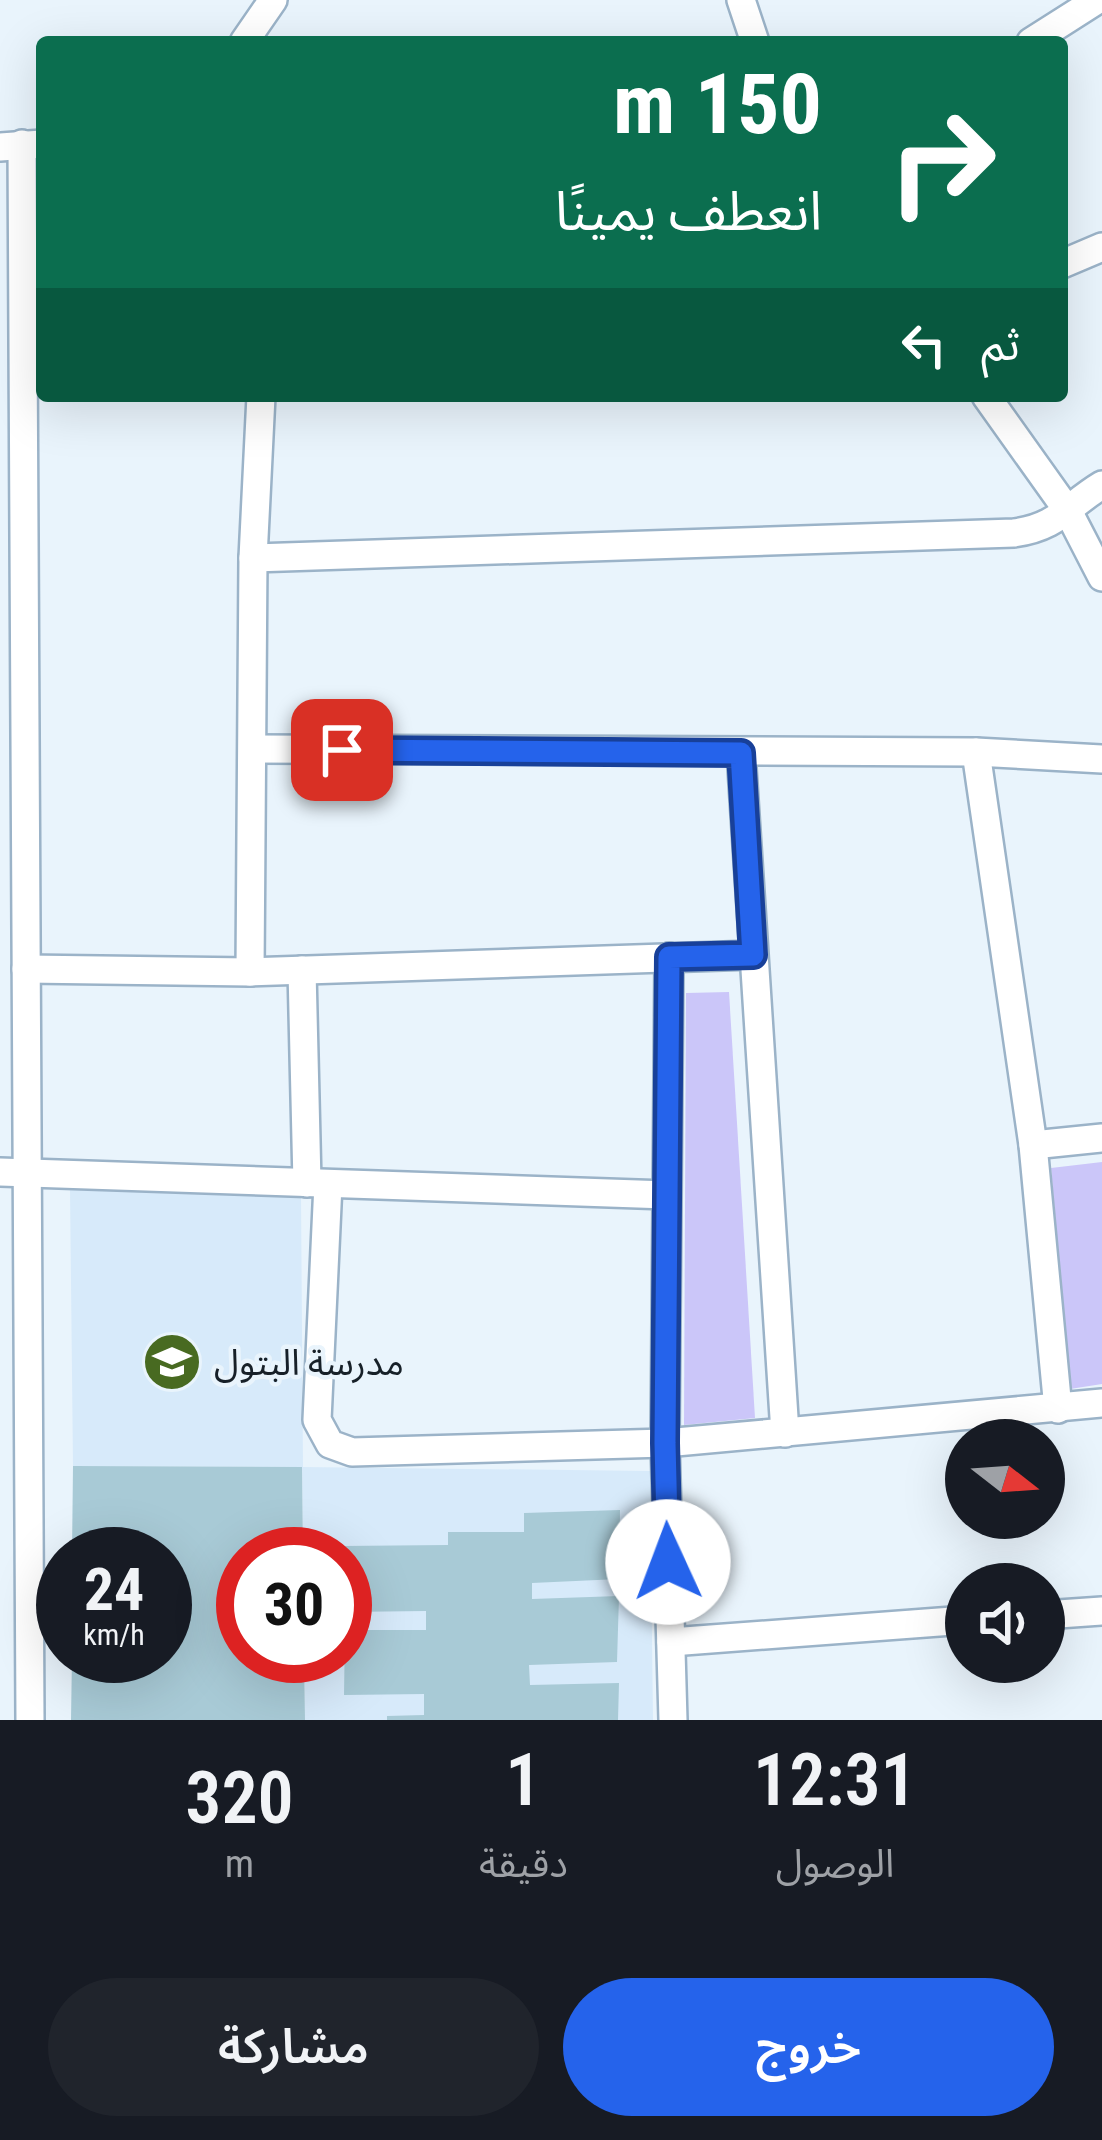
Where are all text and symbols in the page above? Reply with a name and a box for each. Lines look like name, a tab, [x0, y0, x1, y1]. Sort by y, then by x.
text: 150 m	[613, 55, 822, 154]
icon: right	[864, 84, 1020, 240]
text: انعطف يمينًا	[555, 180, 822, 243]
icon: left	[891, 312, 957, 378]
text: ثم	[981, 318, 1020, 371]
pin	[291, 699, 393, 801]
icon: arrive	[309, 717, 375, 783]
school or university icon: مدرسة البتول	[141, 1331, 203, 1393]
place label: مدرسة البتول	[214, 1342, 404, 1384]
north arrow	[945, 1419, 1065, 1539]
map controls	[945, 1419, 1065, 1683]
position arrow	[605, 1499, 731, 1625]
speed limit sign: 30	[216, 1527, 372, 1683]
text: 24	[84, 1554, 144, 1625]
button: sound	[945, 1563, 1065, 1683]
text: km/h	[83, 1617, 145, 1652]
text: 1	[505, 1738, 542, 1823]
text: 12:31	[753, 1738, 917, 1823]
text: 320	[185, 1756, 294, 1841]
text: m	[225, 1841, 254, 1887]
text: دقيقة	[479, 1841, 568, 1887]
text: الوصول	[776, 1841, 894, 1887]
button: مشاركة	[48, 1978, 539, 2116]
button: خروج	[563, 1978, 1054, 2116]

